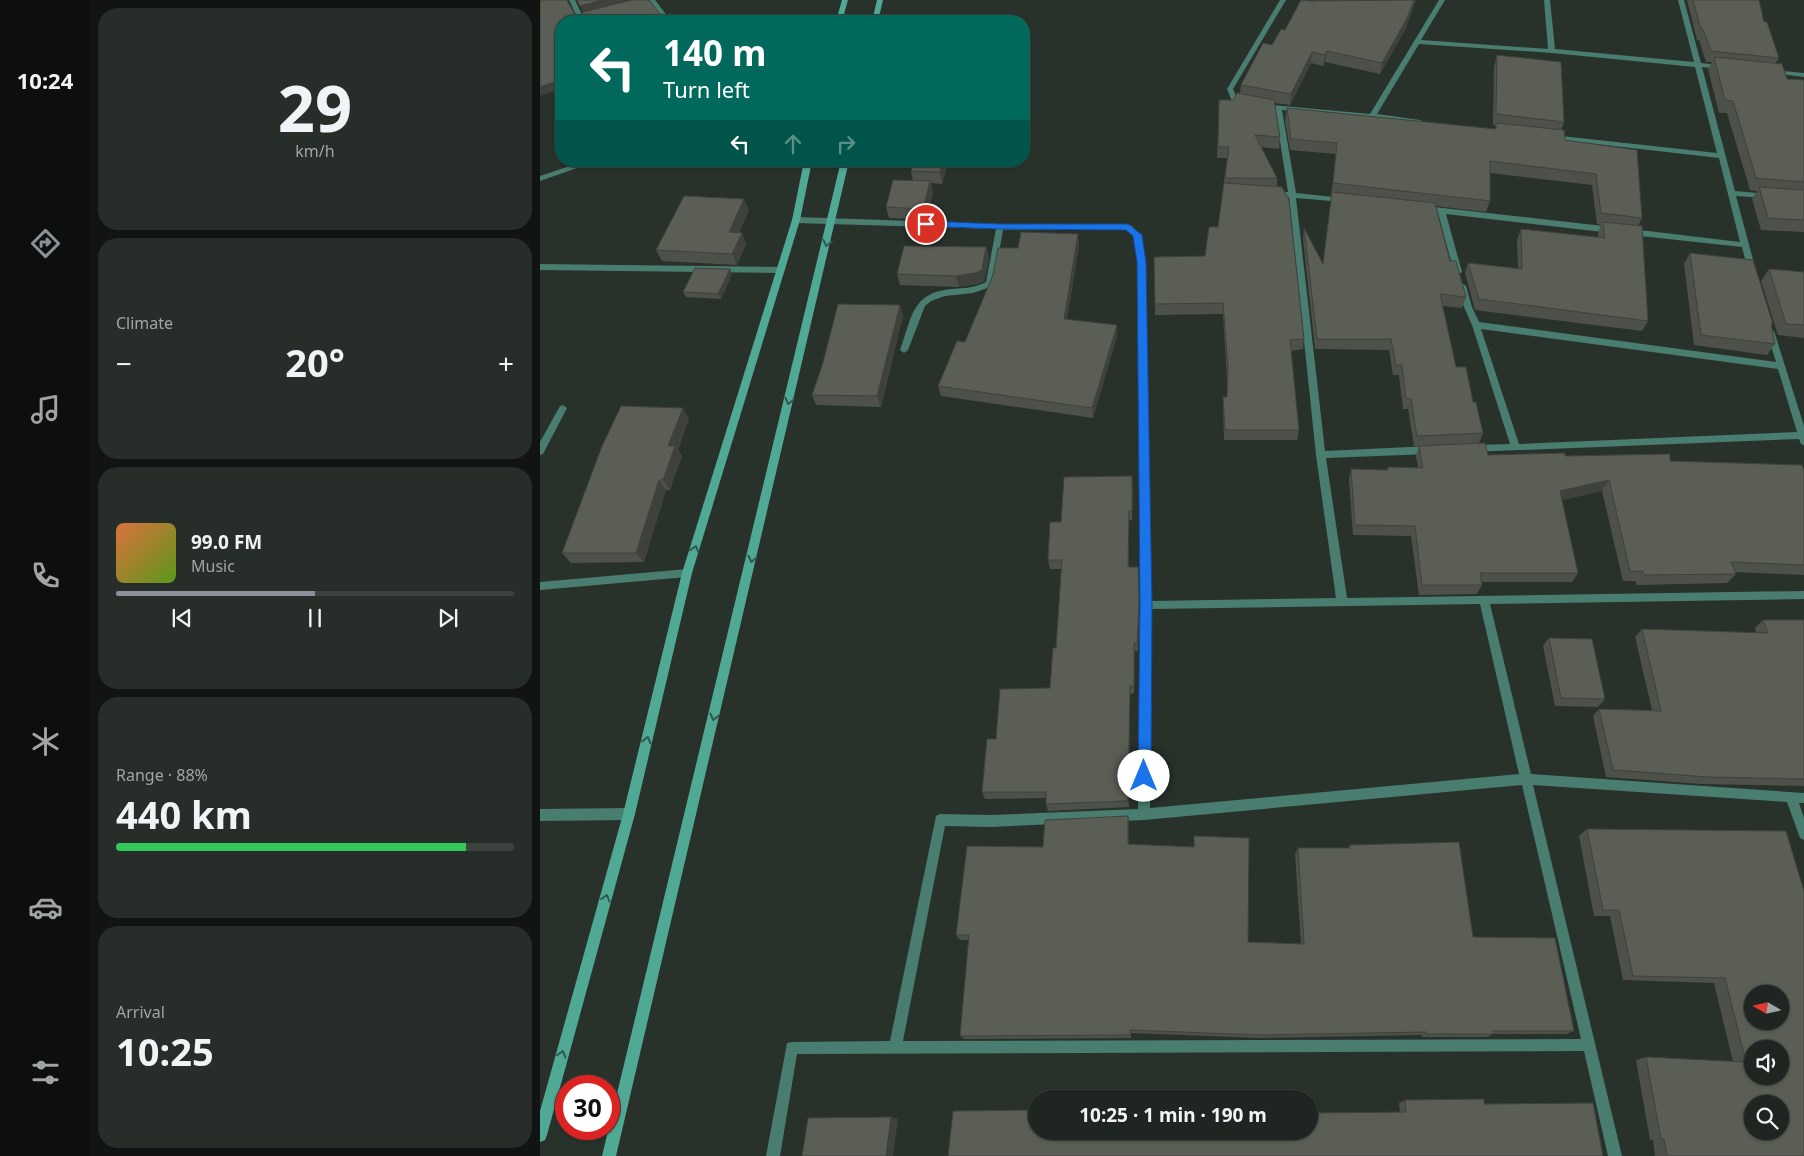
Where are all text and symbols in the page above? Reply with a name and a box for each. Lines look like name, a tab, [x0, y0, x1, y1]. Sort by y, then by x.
text: 140 m	[663, 29, 766, 76]
icon: left	[580, 35, 645, 100]
text: 29	[278, 63, 352, 151]
text: 10:24	[17, 65, 73, 95]
text: Turn left	[663, 74, 750, 104]
icon: left	[726, 130, 754, 158]
icon: ahead	[779, 130, 807, 158]
icon: right	[832, 130, 860, 158]
text: km/h	[295, 140, 335, 162]
pin	[905, 203, 947, 245]
icon: arrive	[912, 210, 940, 238]
icon: directions	[28, 226, 63, 261]
one-way arrow	[822, 239, 833, 247]
text: Climate	[116, 312, 173, 334]
text: 20°	[285, 336, 345, 388]
text: −	[116, 344, 132, 382]
text: +	[498, 344, 514, 382]
icon: music	[28, 392, 63, 427]
one-way arrow	[784, 397, 795, 406]
text: 99.0 FM	[191, 529, 262, 555]
one-way arrow	[689, 545, 699, 553]
text: Music	[191, 555, 235, 577]
one-way arrow	[747, 555, 758, 564]
icon: phone	[28, 558, 63, 593]
icon: previous	[168, 604, 196, 632]
icon: pause	[301, 604, 329, 632]
icon: next	[434, 604, 462, 632]
one-way arrow	[709, 713, 720, 722]
icon: climate	[28, 724, 63, 759]
one-way arrow	[641, 736, 652, 745]
position arrow	[1117, 749, 1169, 801]
text: Range · 88%	[116, 764, 208, 786]
text: 440 km	[116, 788, 252, 840]
icon: car	[28, 890, 63, 925]
one-way arrow	[600, 893, 611, 902]
north arrow	[1744, 985, 1789, 1030]
map controls	[1744, 985, 1789, 1140]
text: Arrival	[116, 1001, 165, 1023]
text: 10:25	[116, 1025, 214, 1077]
button: sound	[1744, 1040, 1789, 1085]
one-way arrow	[557, 1051, 567, 1059]
icon: filters	[28, 1055, 63, 1090]
speed limit sign: 30	[555, 1075, 620, 1140]
button: search	[1744, 1095, 1789, 1140]
text: 10:25 · 1 min · 190 m	[1079, 1102, 1267, 1128]

